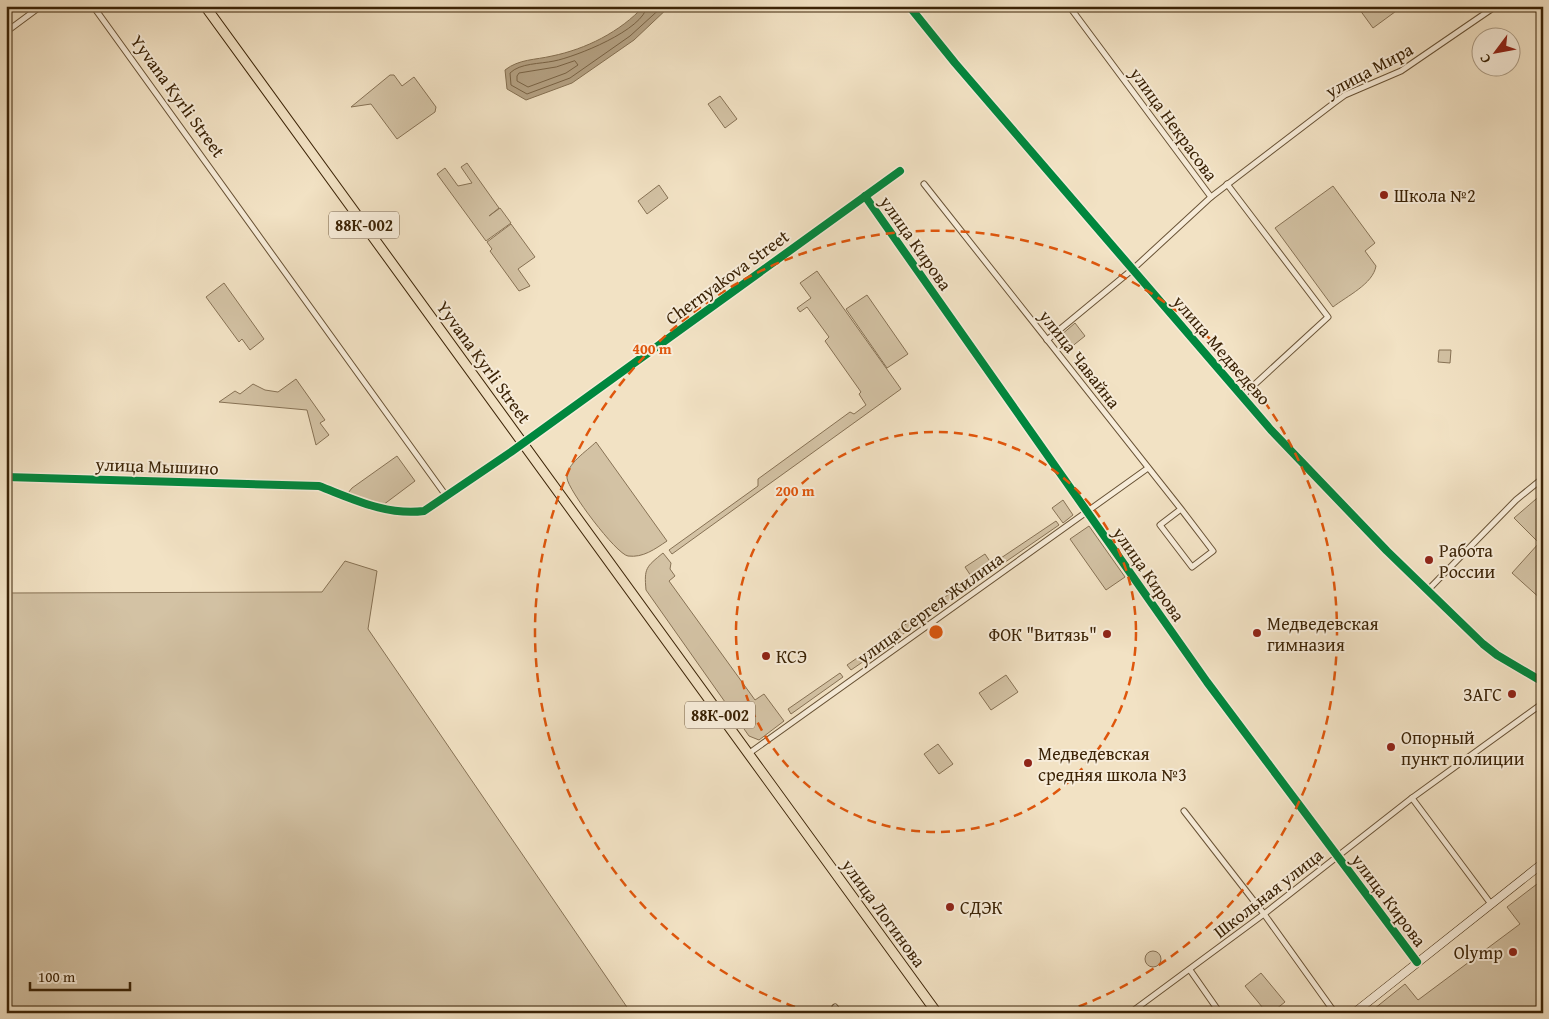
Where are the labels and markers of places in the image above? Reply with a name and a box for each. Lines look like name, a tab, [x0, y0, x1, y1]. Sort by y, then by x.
place label: Школа №2	[1394, 182, 1476, 209]
marker: Школа №2	[1378, 189, 1390, 201]
place label: Работа России	[1439, 537, 1496, 585]
marker: Работа России	[1423, 554, 1435, 566]
place label: Медведевская гимназия	[1267, 610, 1379, 658]
place label: ФОК "Витязь"	[989, 621, 1097, 648]
centre of rings	[927, 623, 945, 641]
marker: Медведевская гимназия	[1251, 627, 1263, 639]
marker: ФОК "Витязь"	[1101, 628, 1113, 640]
place label: КСЭ	[776, 643, 807, 670]
marker: КСЭ	[760, 650, 772, 662]
place label: ЗАГС	[1463, 681, 1502, 708]
marker: ЗАГС	[1506, 688, 1518, 700]
place label: Опорный пункт полиции	[1401, 724, 1525, 772]
place label: Медведевская средняя школа №3	[1038, 740, 1187, 788]
marker: Опорный пункт полиции	[1385, 741, 1397, 753]
marker: Медведевская средняя школа №3	[1022, 757, 1034, 769]
place label: СДЭК	[960, 894, 1003, 921]
marker: СДЭК	[944, 901, 956, 913]
place label: Olymp	[1454, 939, 1503, 966]
marker: Olymp	[1507, 946, 1519, 958]

